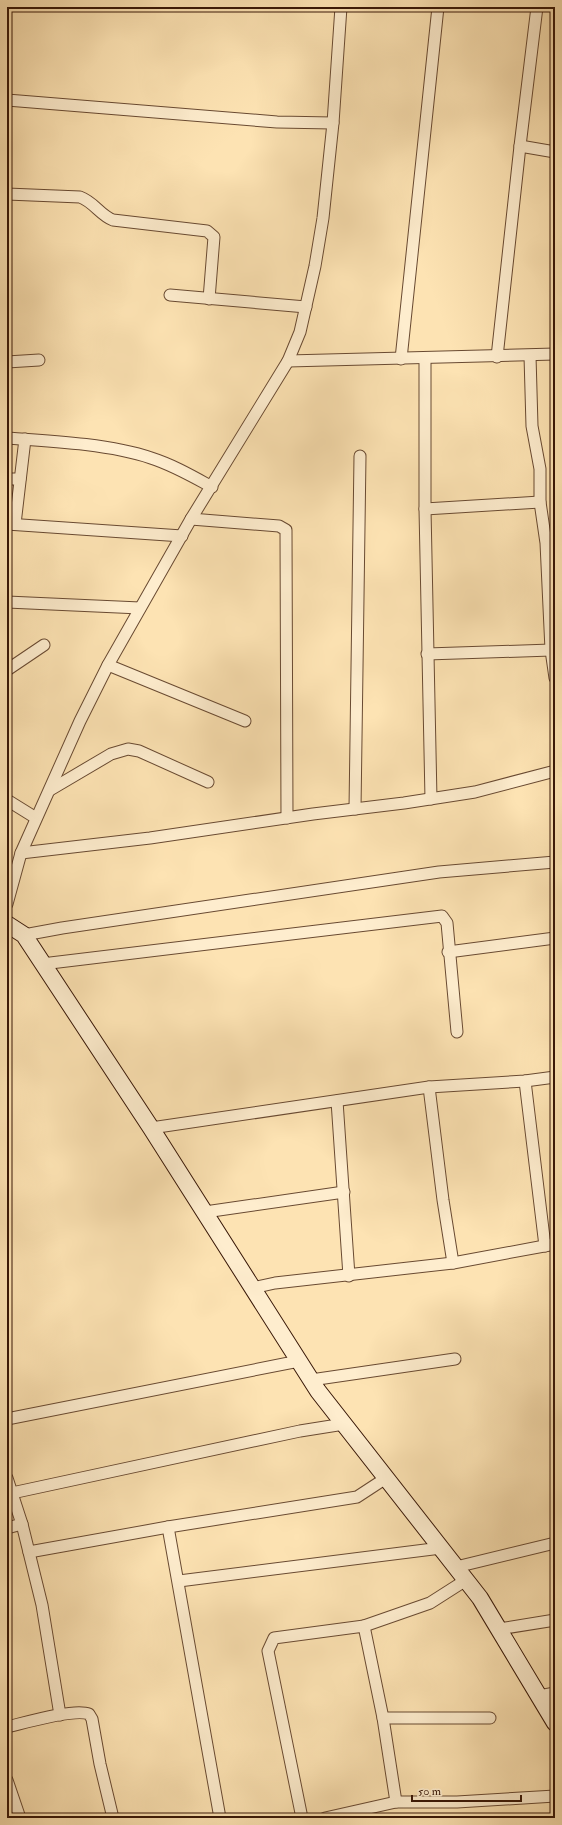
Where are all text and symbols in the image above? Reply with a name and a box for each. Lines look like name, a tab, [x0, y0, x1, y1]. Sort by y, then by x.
scale bar	[412, 1777, 521, 1803]
text: 50 m	[418, 1784, 442, 1799]

